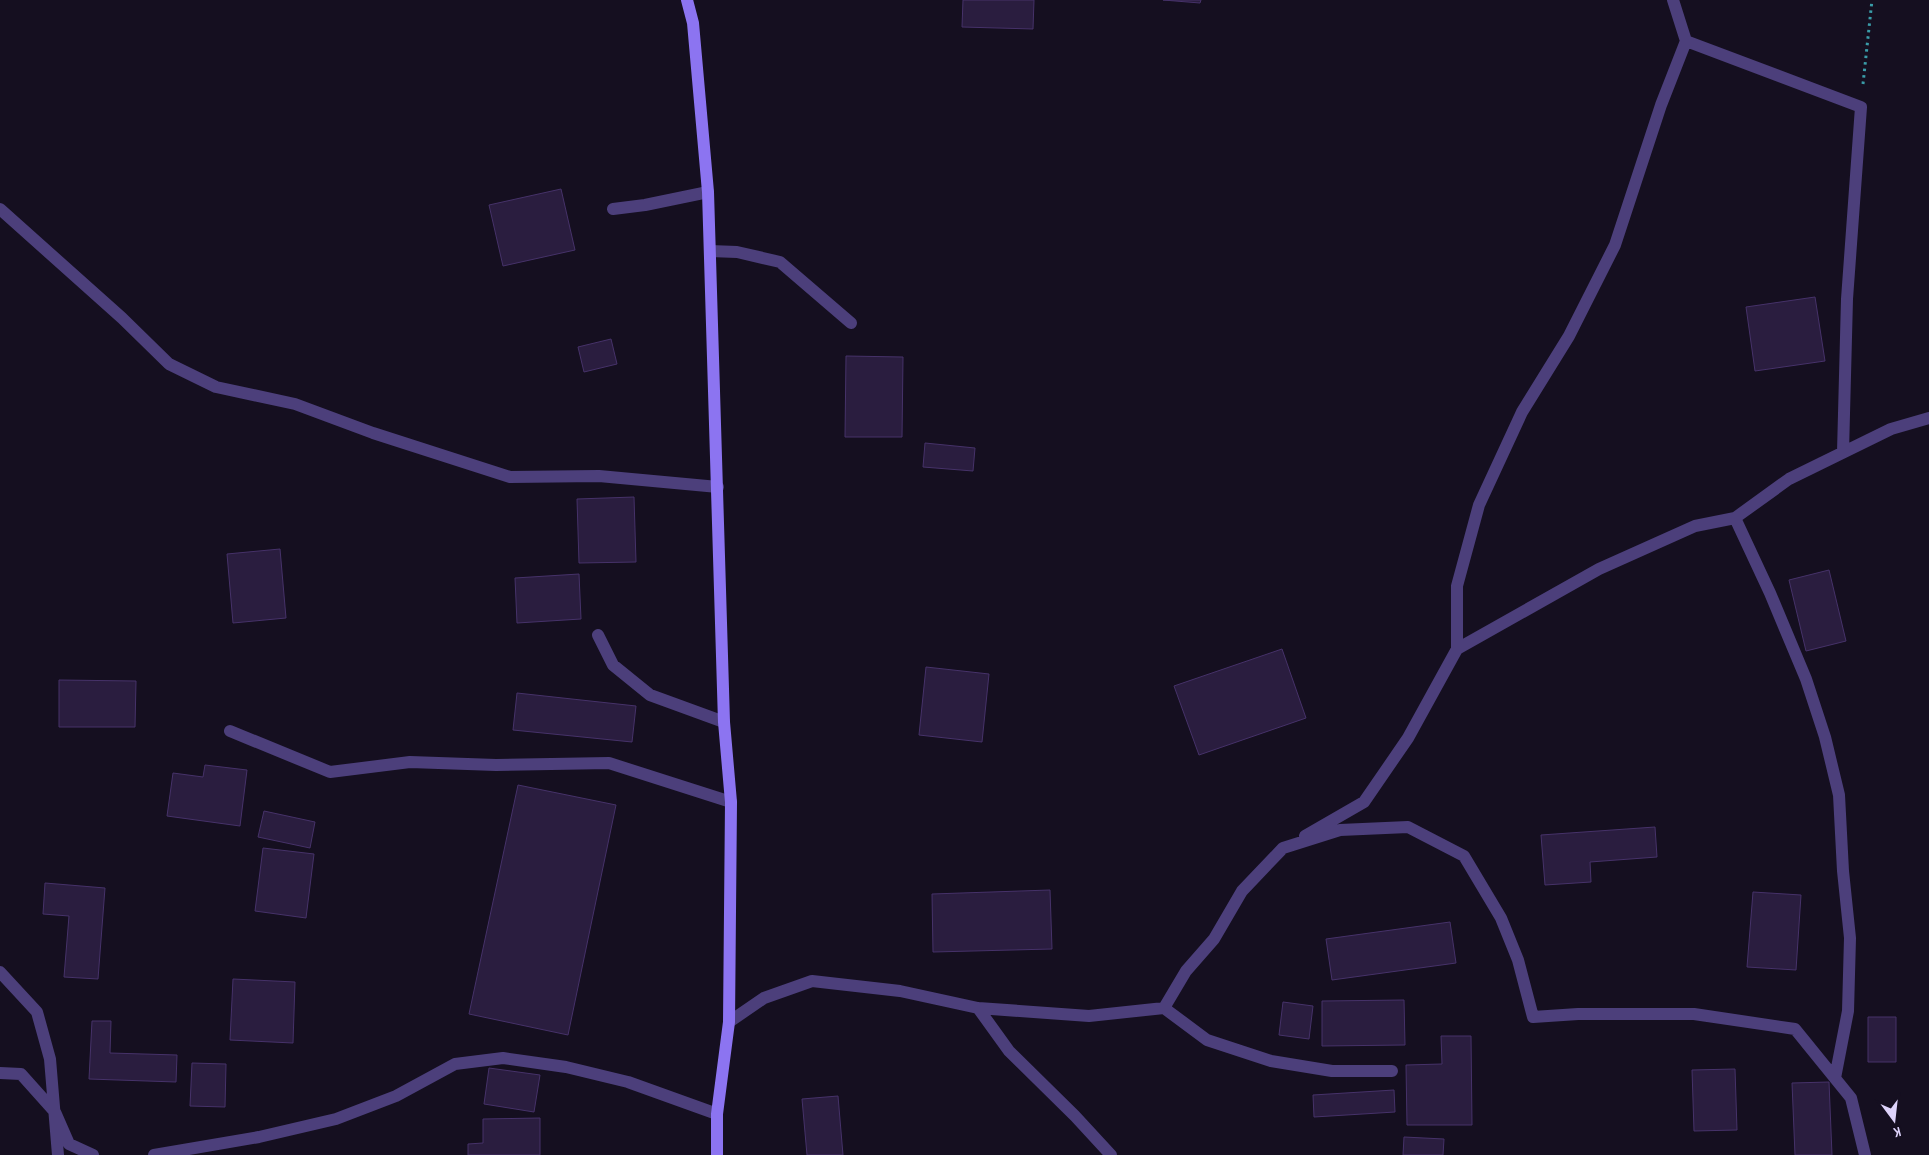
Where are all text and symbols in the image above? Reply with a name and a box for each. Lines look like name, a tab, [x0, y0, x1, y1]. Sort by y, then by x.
north arrow	[1869, 1095, 1919, 1145]
text: K	[1892, 1123, 1903, 1141]

